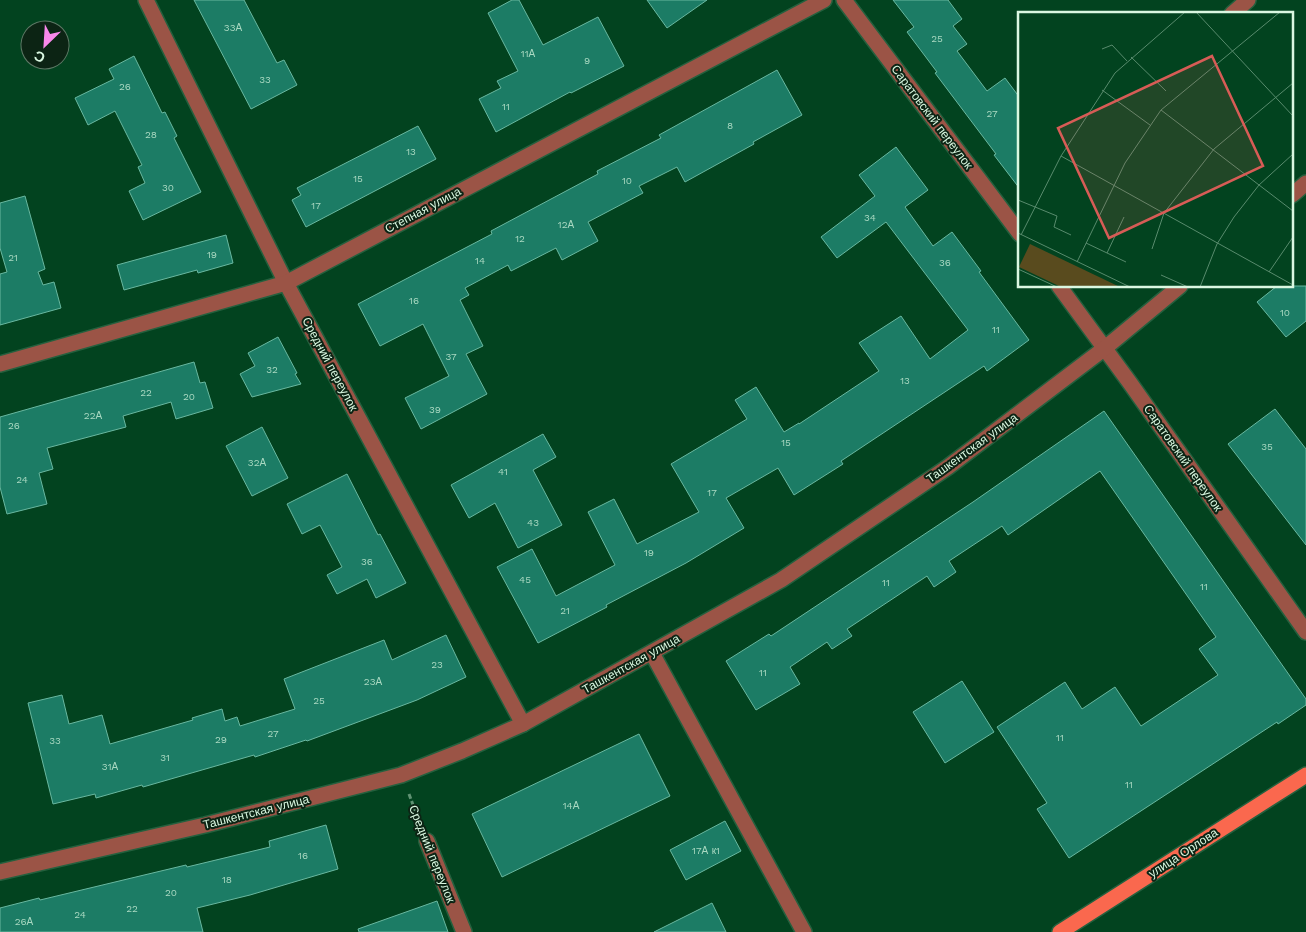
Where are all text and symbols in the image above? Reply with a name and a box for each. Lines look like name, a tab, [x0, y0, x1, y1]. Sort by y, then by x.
inset map	[1018, 12, 1294, 288]
north arrow	[20, 20, 70, 70]
house number: 33А	[224, 22, 242, 33]
house number: 25	[931, 33, 943, 44]
text: С	[32, 47, 47, 66]
house number: 11А	[521, 48, 536, 59]
house number: 9	[584, 55, 590, 66]
street label: Саратовский переулок	[888, 62, 976, 172]
house number: 33	[259, 74, 271, 85]
house number: 26	[119, 81, 131, 92]
house number: 11	[502, 101, 510, 112]
house number: 27	[986, 108, 998, 119]
house number: 8	[727, 120, 733, 131]
house number: 28	[145, 129, 157, 140]
house number: 13	[406, 146, 416, 157]
house number: 15	[353, 173, 363, 184]
house number: 10	[622, 175, 632, 186]
house number: 30	[162, 182, 174, 193]
street label: Степная улица	[383, 184, 464, 236]
house number: 17	[311, 200, 321, 211]
house number: 34	[864, 212, 876, 223]
house number: 12А	[558, 219, 575, 230]
house number: 12	[515, 233, 525, 244]
house number: 19	[207, 249, 217, 260]
house number: 21	[8, 252, 18, 263]
house number: 14	[475, 255, 485, 266]
house number: 36	[939, 257, 951, 268]
house number: 16	[409, 295, 419, 306]
house number: 10	[1280, 307, 1290, 318]
street label: Средний переулок	[299, 315, 361, 414]
house number: 11	[992, 324, 1000, 335]
house number: 37	[445, 351, 457, 362]
house number: 32	[266, 364, 278, 375]
house number: 13	[900, 375, 910, 386]
house number: 22	[140, 387, 152, 398]
house number: 20	[183, 391, 195, 402]
street label: Саратовский переулок	[1141, 402, 1226, 515]
house number: 39	[429, 404, 441, 415]
house number: 22А	[84, 410, 102, 421]
street label: Ташкентская улица	[924, 410, 1020, 486]
house number: 26	[8, 420, 20, 431]
house number: 15	[781, 437, 791, 448]
house number: 35	[1261, 441, 1273, 452]
house number: 32А	[248, 457, 266, 468]
house number: 41	[498, 466, 508, 477]
house number: 24	[16, 474, 28, 485]
house number: 17	[707, 487, 717, 498]
house number: 43	[527, 517, 539, 528]
house number: 19	[644, 547, 654, 558]
house number: 36	[361, 556, 373, 567]
house number: 45	[519, 574, 531, 585]
house number: 11	[882, 577, 890, 588]
house number: 11	[1200, 581, 1208, 592]
house number: 21	[560, 605, 570, 616]
street label: Ташкентская улица	[580, 631, 682, 697]
house number: 23	[431, 659, 443, 670]
house number: 11	[759, 667, 767, 678]
house number: 23А	[364, 676, 382, 687]
house number: 25	[313, 695, 325, 706]
house number: 27	[267, 728, 279, 739]
house number: 11	[1056, 732, 1064, 743]
house number: 29	[215, 734, 227, 745]
house number: 33	[49, 735, 61, 746]
house number: 31	[160, 752, 170, 763]
house number: 31А	[102, 761, 119, 772]
house number: 11	[1125, 779, 1133, 790]
street label: Ташкентская улица	[201, 792, 311, 832]
house number: 14А	[563, 800, 580, 811]
street label: Средний переулок	[406, 803, 458, 906]
street label: улица Орлова	[1146, 825, 1220, 880]
house number: 17А к1	[692, 845, 720, 856]
house number: 16	[298, 850, 308, 861]
house number: 18	[222, 874, 232, 885]
house number: 20	[165, 887, 177, 898]
house number: 22	[126, 903, 138, 914]
house number: 24	[74, 909, 86, 920]
house number: 26А	[15, 916, 34, 927]

